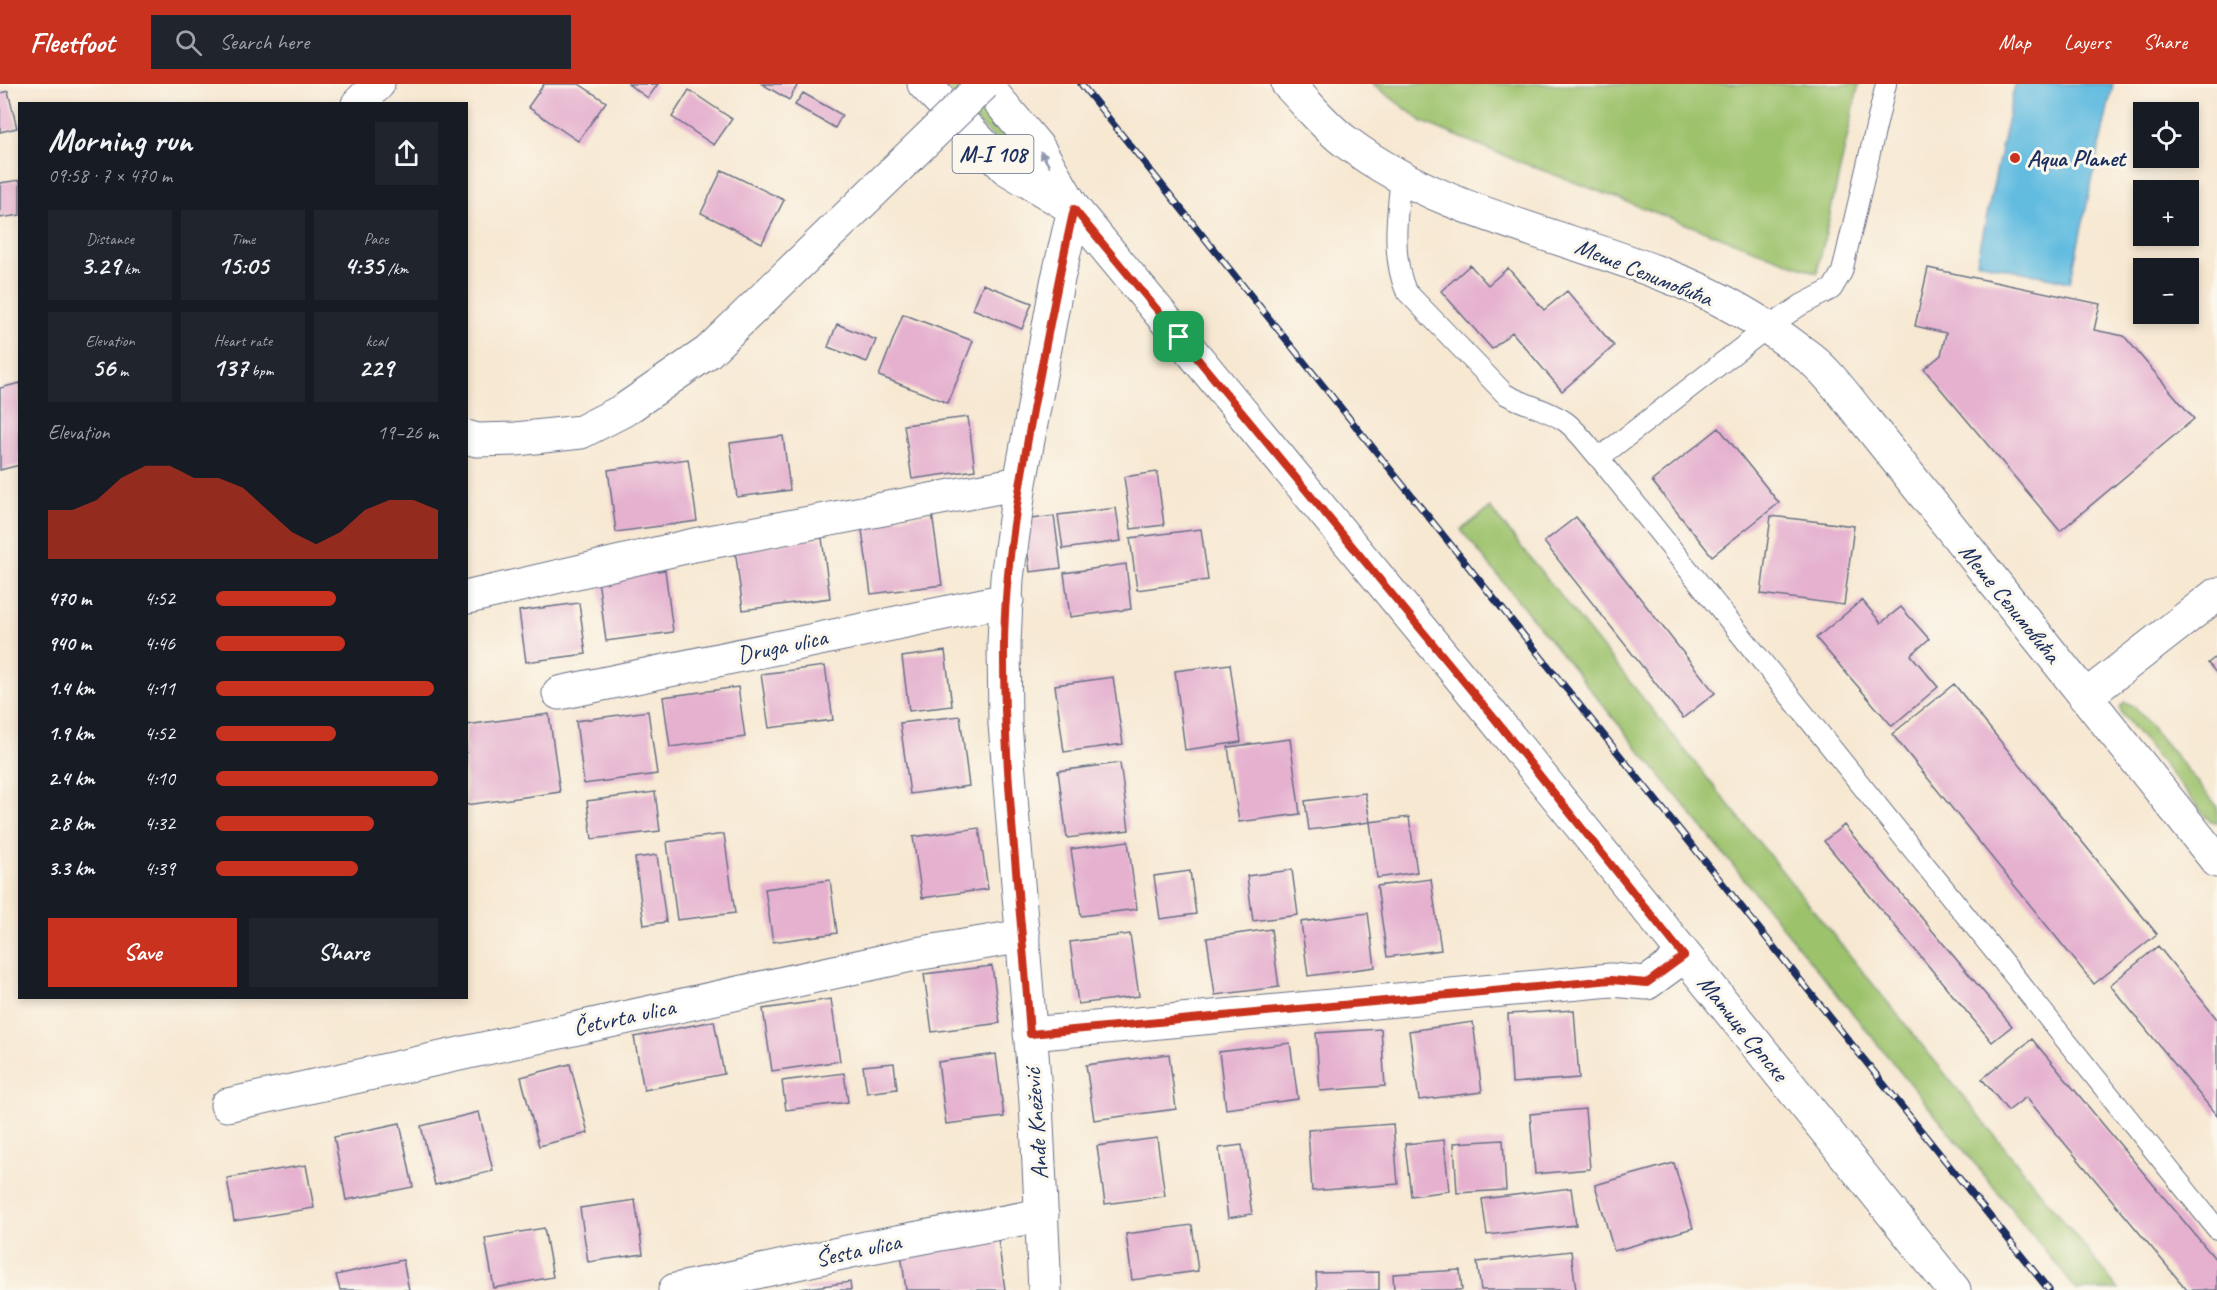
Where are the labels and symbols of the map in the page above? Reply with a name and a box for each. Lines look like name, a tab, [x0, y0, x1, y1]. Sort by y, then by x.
road number: M-I 108	[952, 135, 1034, 173]
place label: Aqua Planet	[2027, 143, 2128, 173]
one-way arrow	[1040, 150, 1050, 167]
marker: Aqua Planet	[2008, 151, 2022, 165]
street label: Меше Селимовића	[1571, 231, 1719, 314]
pin	[1153, 311, 1204, 362]
street label: Меше Селимовића	[1952, 537, 2068, 670]
street label: Druga ulica	[734, 622, 831, 670]
street label: Матице Српске	[1691, 969, 1796, 1089]
street label: Četvrta ulica	[570, 991, 679, 1042]
street label: Anđe Knežević	[1017, 1064, 1055, 1181]
street label: Šesta ulica	[813, 1226, 905, 1274]

